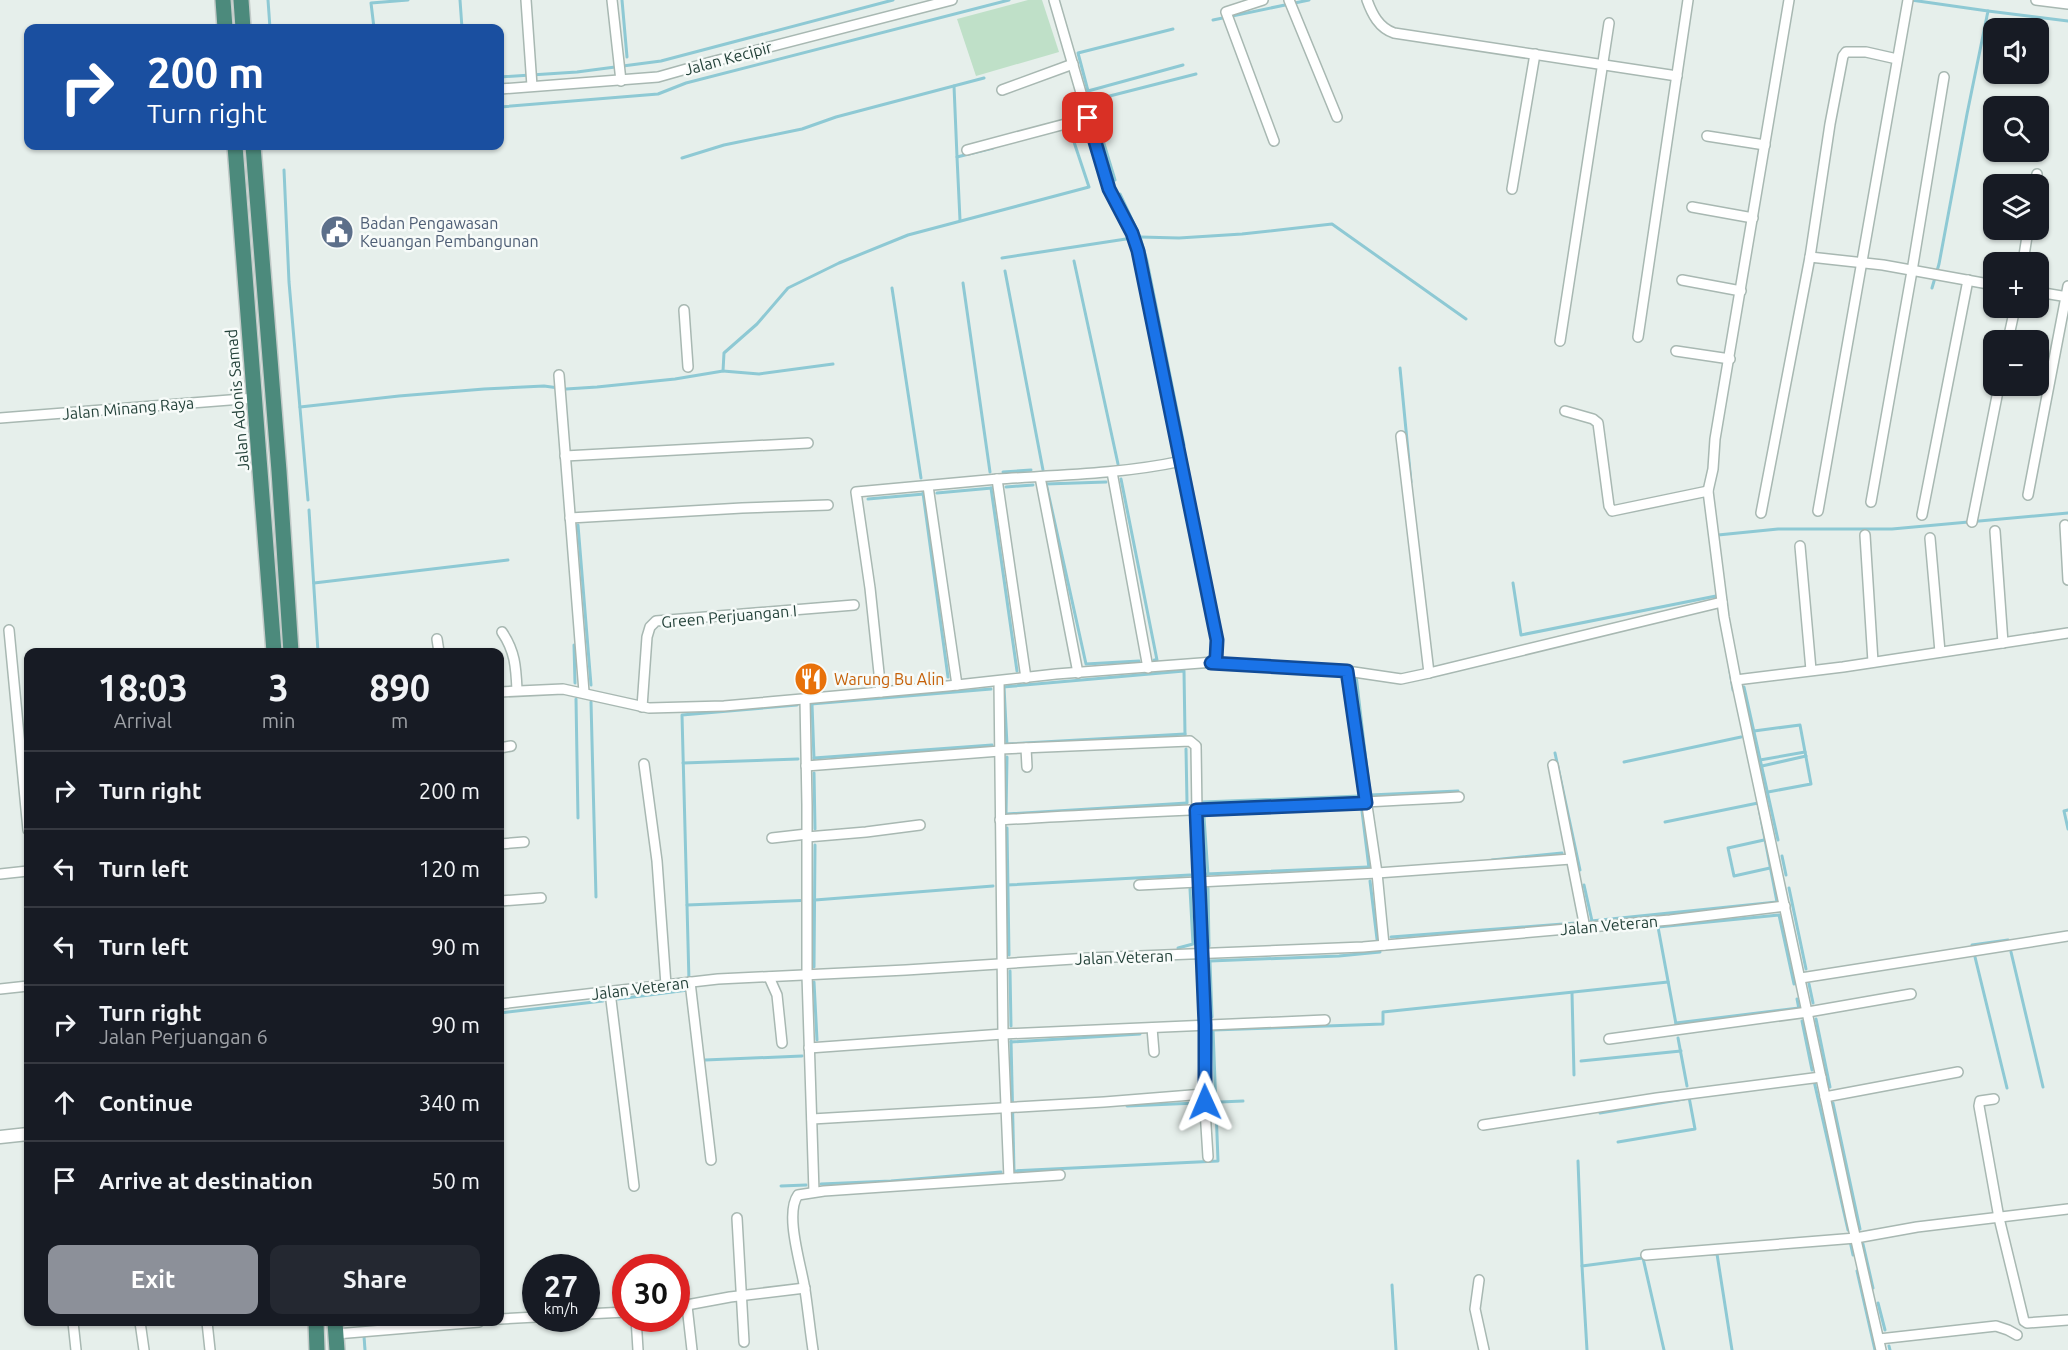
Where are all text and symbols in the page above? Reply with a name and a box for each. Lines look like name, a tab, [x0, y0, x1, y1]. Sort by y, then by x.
map controls	[1983, 18, 2049, 396]
button: sound	[1983, 18, 2049, 84]
street label: Jalan Kecipir	[682, 38, 774, 78]
icon: right	[48, 48, 126, 126]
text: 200 m	[147, 49, 264, 96]
pin	[1062, 92, 1113, 143]
button: search	[1983, 96, 2049, 162]
text: Turn right	[147, 98, 267, 128]
icon: arrive	[1071, 101, 1104, 134]
button: layers	[1983, 174, 2049, 240]
public building icon: Badan Pengawasan Keuangan Pembangunan	[319, 214, 355, 250]
place label: Badan Pengawasan Keuangan Pembangunan	[360, 214, 539, 250]
button: +	[1983, 252, 2049, 318]
street label: Jalan Adonis Samad	[222, 328, 252, 472]
button: −	[1983, 330, 2049, 396]
street label: Jalan Minang Raya	[61, 393, 195, 423]
street label: Green Perjuangan I	[660, 601, 798, 631]
restaurant icon: Warung Bu Alin	[793, 661, 829, 697]
text: 18:03	[98, 667, 188, 708]
text: 3	[268, 667, 289, 708]
text: 890	[369, 667, 430, 708]
place label: Warung Bu Alin	[834, 670, 944, 688]
text: Arrival	[114, 709, 172, 732]
text: min	[262, 709, 295, 732]
text: m	[391, 709, 408, 732]
icon: right	[48, 774, 81, 807]
text: Turn right	[99, 778, 201, 803]
text: 200 m	[419, 778, 480, 803]
icon: left	[48, 852, 81, 885]
text: Turn left	[99, 856, 189, 881]
text: 120 m	[419, 856, 480, 881]
street label: Jalan Veteran	[1559, 912, 1659, 938]
icon: left	[48, 930, 81, 963]
text: Turn left	[99, 934, 189, 959]
text: 90 m	[431, 934, 480, 959]
street label: Jalan Veteran	[1075, 946, 1173, 968]
street label: Jalan Veteran	[590, 973, 690, 1003]
text: Turn right	[99, 1000, 201, 1025]
icon: right	[48, 1008, 81, 1041]
text: 90 m	[431, 1012, 480, 1037]
text: Jalan Perjuangan 6	[99, 1025, 268, 1048]
position arrow	[1173, 1070, 1237, 1134]
icon: ahead	[48, 1086, 81, 1119]
text: Continue	[99, 1090, 193, 1115]
text: 340 m	[419, 1090, 480, 1115]
icon: arrive	[48, 1164, 81, 1197]
text: Arrive at destination	[99, 1168, 313, 1193]
text: 50 m	[431, 1168, 480, 1193]
button: Exit	[48, 1245, 258, 1314]
button: Share	[270, 1245, 480, 1314]
speed limit sign: 30	[612, 1254, 690, 1332]
text: 27	[544, 1269, 578, 1303]
text: km/h	[544, 1300, 578, 1317]

